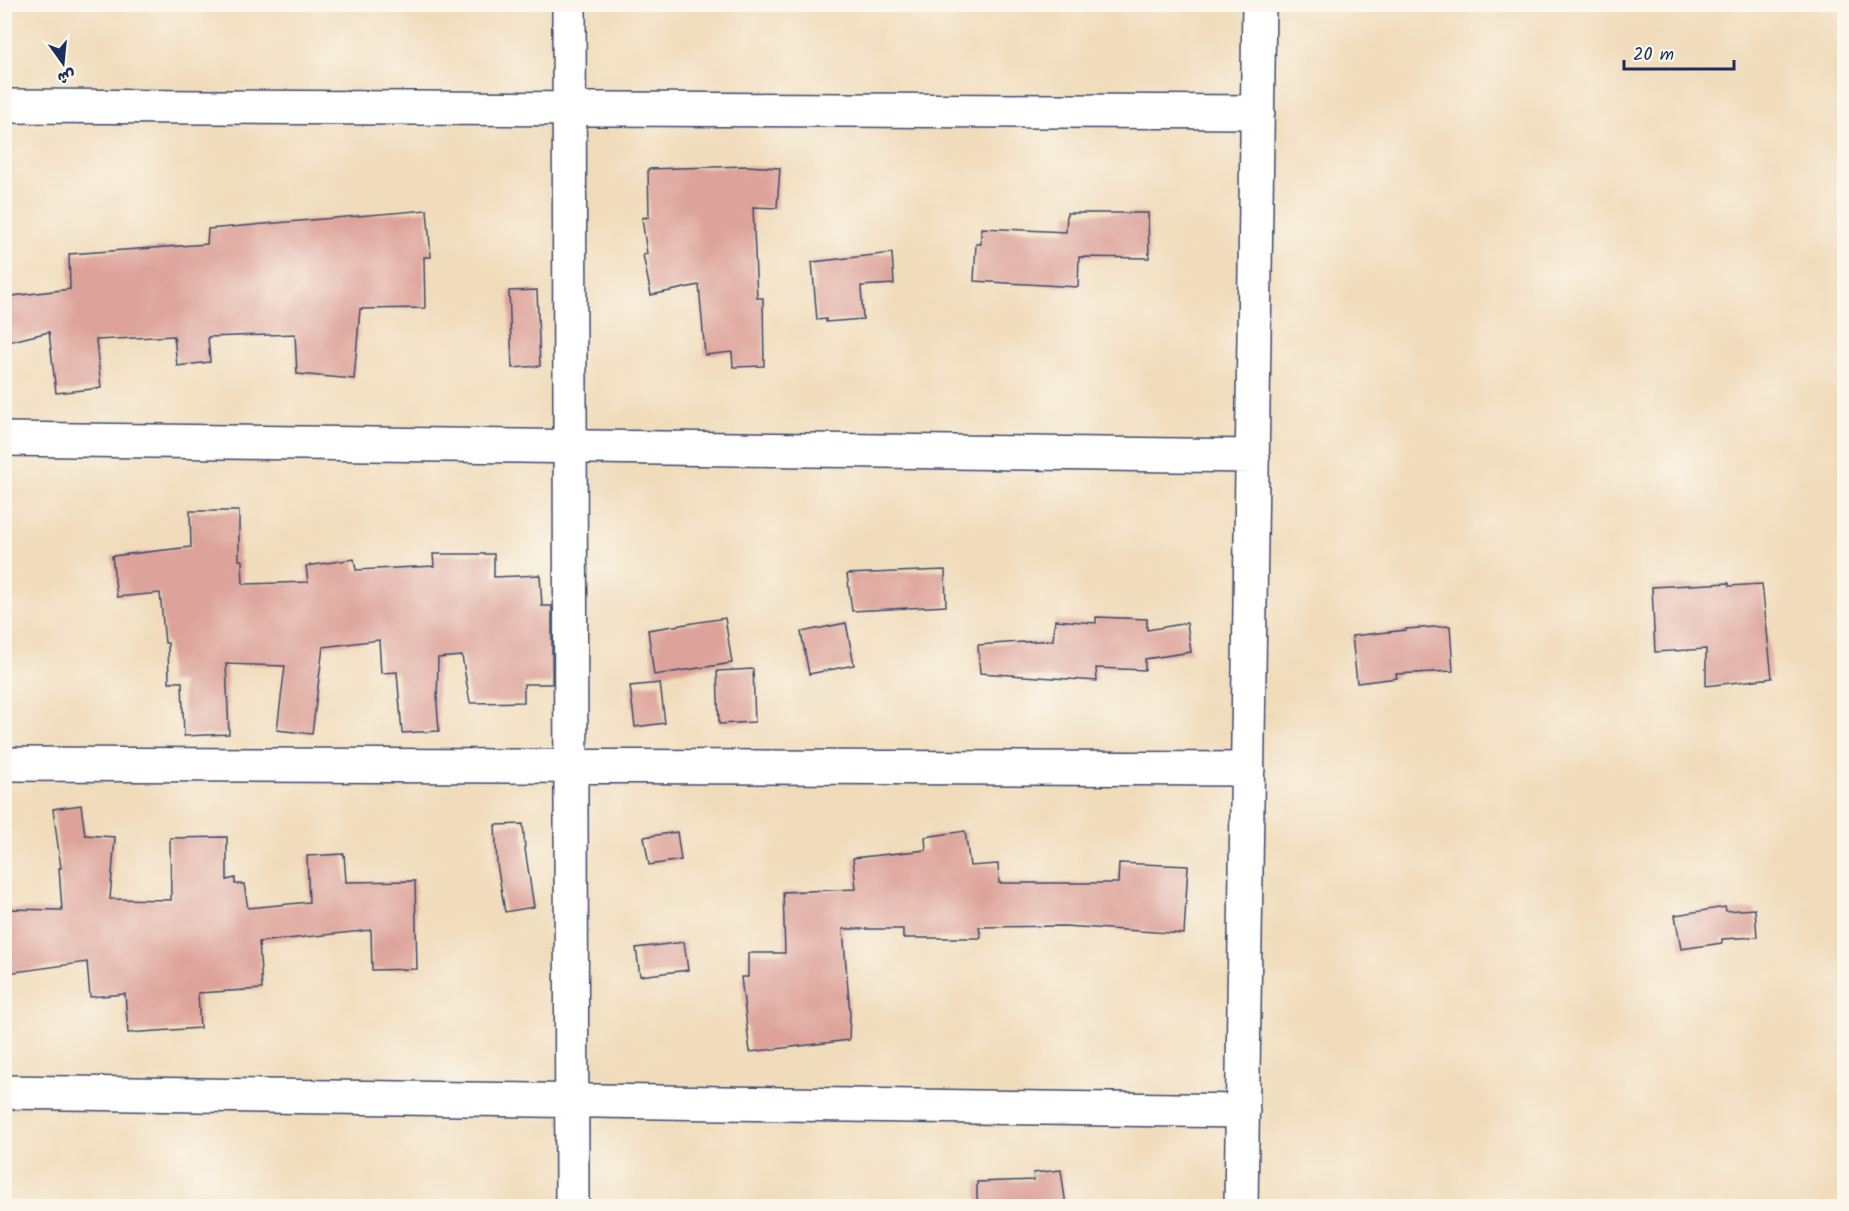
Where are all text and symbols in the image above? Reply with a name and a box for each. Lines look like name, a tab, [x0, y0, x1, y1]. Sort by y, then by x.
north arrow	[33, 33, 93, 93]
scale bar	[1624, 33, 1734, 71]
text: 20 m	[1633, 41, 1674, 70]
text: ش	[55, 62, 78, 90]

